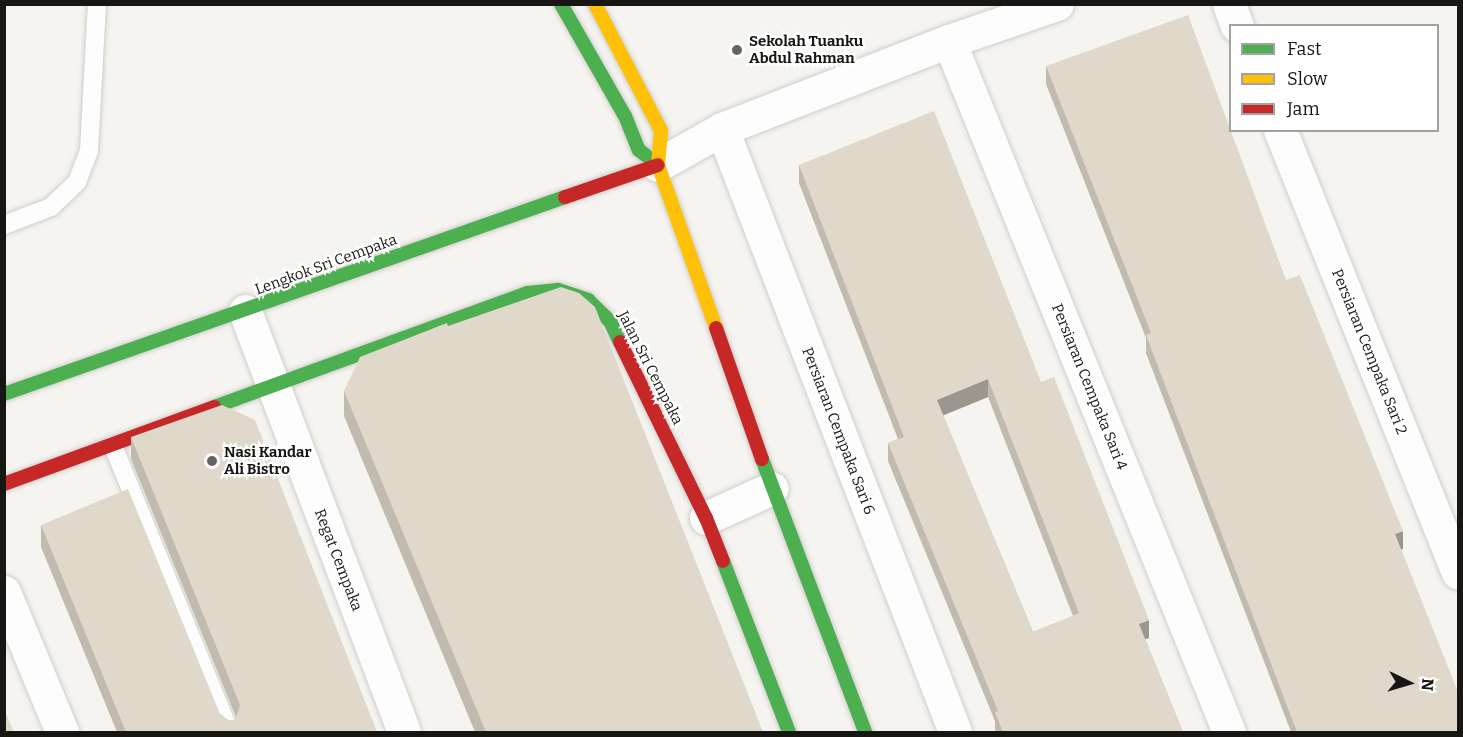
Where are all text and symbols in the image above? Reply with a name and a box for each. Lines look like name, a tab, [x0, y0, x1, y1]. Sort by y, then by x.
legend	[1229, 24, 1439, 132]
place label: Sekolah Tuanku Abdul Rahman	[749, 32, 863, 67]
text: Fast	[1287, 38, 1322, 60]
marker: Sekolah Tuanku Abdul Rahman	[730, 43, 744, 57]
text: Slow	[1287, 68, 1327, 90]
text: Jam	[1287, 98, 1320, 120]
street label: Lengkok Sri Cempaka	[253, 231, 399, 299]
street label: Persiaran Cempaka Sari 2	[1328, 267, 1410, 437]
street label: Persiaran Cempaka Sari 4	[1047, 301, 1131, 473]
street label: Jalan Sri Cempaka	[614, 308, 686, 428]
street label: Persiaran Cempaka Sari 6	[798, 345, 878, 517]
place label: Nasi Kandar Ali Bistro	[224, 443, 312, 478]
marker: Nasi Kandar Ali Bistro	[205, 454, 219, 468]
street label: Regat Cempaka	[310, 506, 366, 614]
north arrow	[1379, 653, 1439, 713]
text: N	[1417, 678, 1437, 692]

